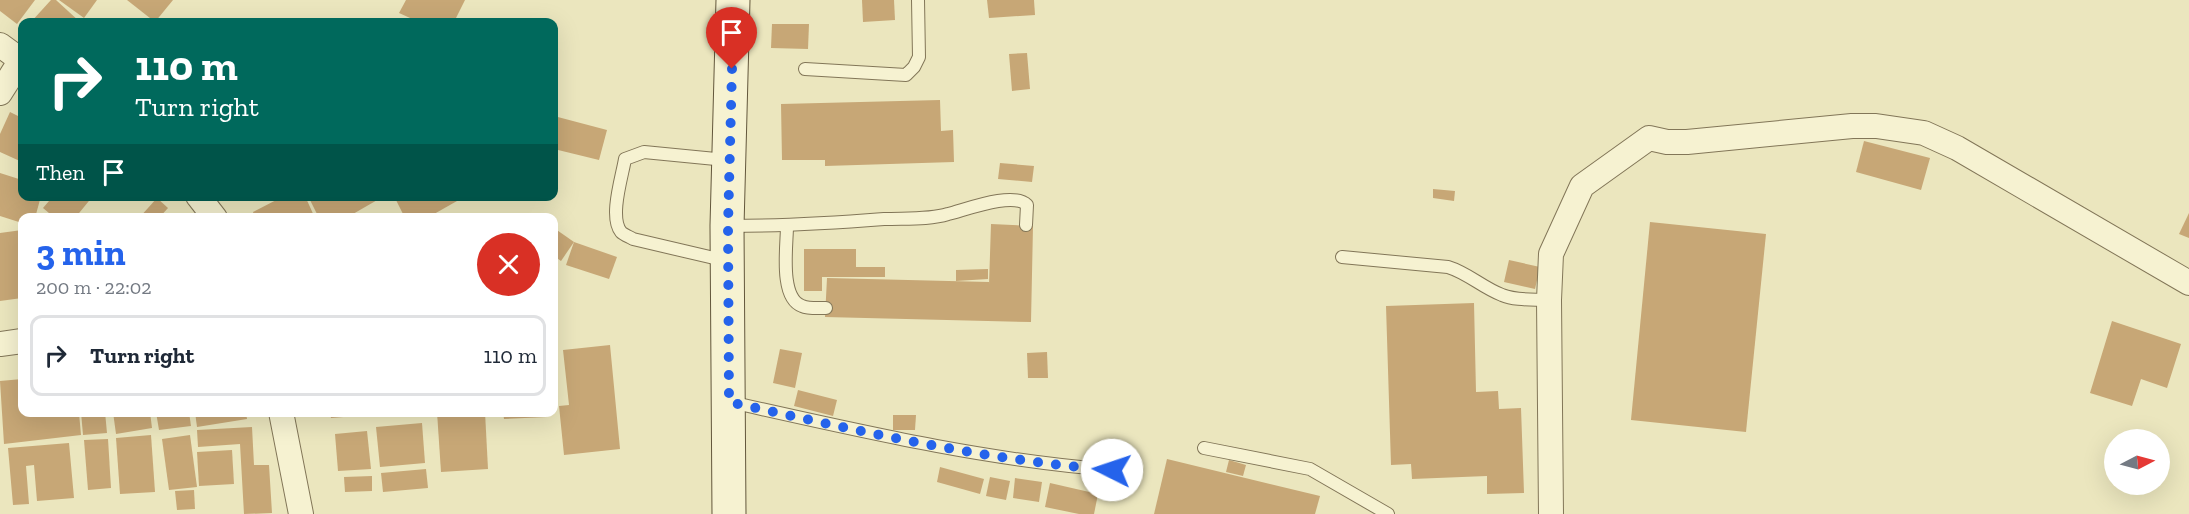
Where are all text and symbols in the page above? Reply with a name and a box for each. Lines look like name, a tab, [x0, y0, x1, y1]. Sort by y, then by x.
pin	[706, 7, 757, 69]
icon: arrive	[715, 16, 748, 49]
text: 110 m	[135, 40, 238, 91]
icon: right	[36, 42, 114, 120]
text: Turn right	[135, 91, 259, 123]
icon: arrive	[97, 156, 130, 189]
text: Then	[36, 159, 85, 186]
text: 3 min	[36, 231, 126, 274]
button: close	[477, 233, 540, 296]
text: 200 m · 22:02	[36, 275, 152, 299]
icon: right	[39, 339, 72, 372]
text: Turn right	[90, 342, 194, 369]
text: 110 m	[483, 342, 537, 369]
north arrow	[2104, 429, 2170, 495]
map controls	[2104, 429, 2170, 495]
position arrow	[1080, 438, 1144, 502]

